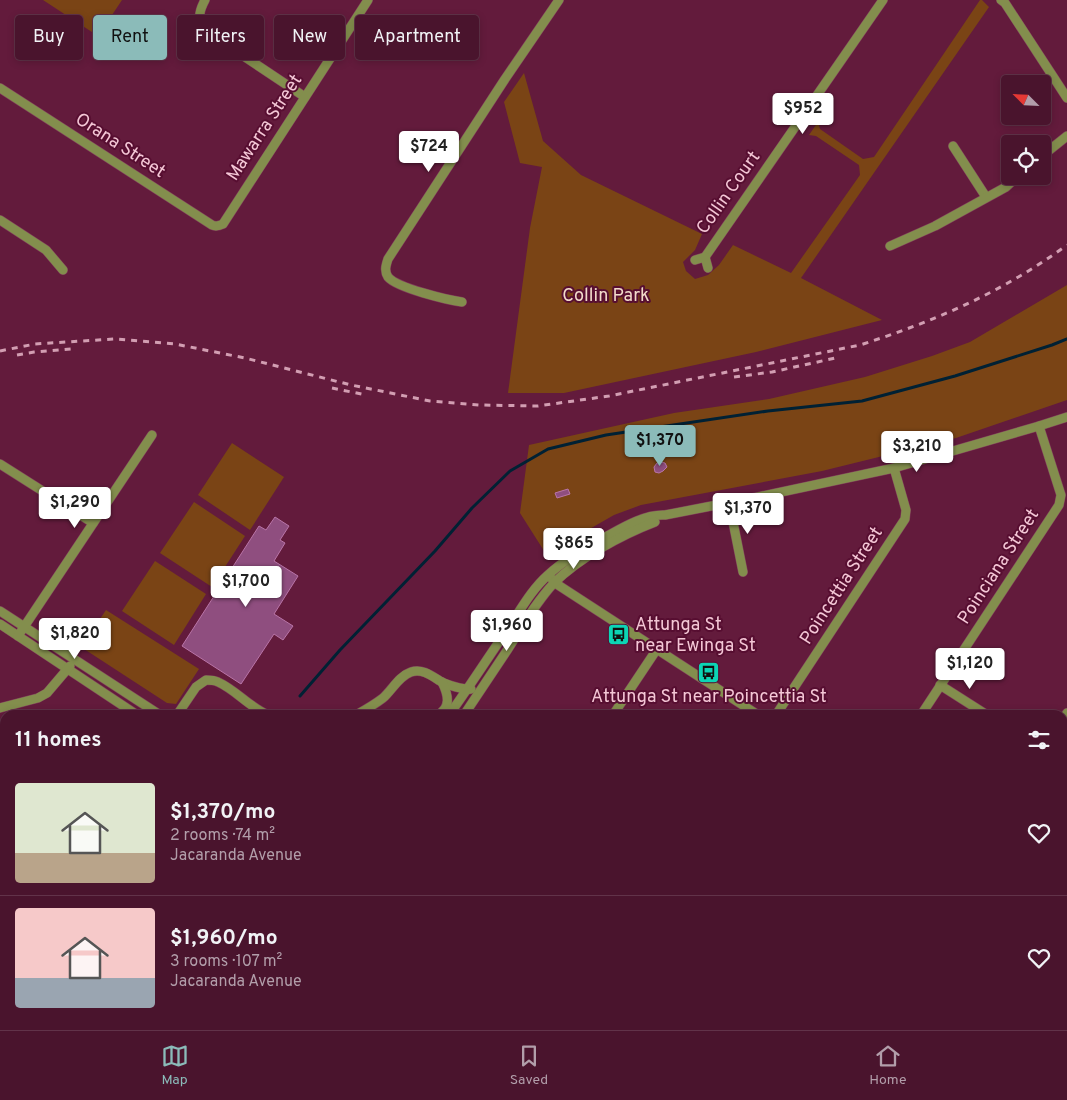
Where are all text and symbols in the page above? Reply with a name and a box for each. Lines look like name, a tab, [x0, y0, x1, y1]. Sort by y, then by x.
chip: Buy	[15, 15, 83, 60]
chip: Rent	[93, 15, 167, 60]
chip: Filters	[177, 15, 264, 60]
chip: New	[274, 15, 345, 60]
chip: Apartment	[355, 15, 479, 60]
street label: Mawarra Street	[222, 70, 308, 186]
north arrow	[1001, 75, 1051, 125]
map controls	[1001, 75, 1051, 185]
pin: $952	[773, 92, 833, 135]
text: $952	[783, 99, 823, 119]
street label: Orana Street	[71, 108, 169, 184]
pin: $724	[399, 130, 459, 173]
button: locate	[1001, 135, 1051, 185]
text: $724	[410, 137, 448, 157]
street label: Collin Court	[692, 147, 766, 239]
park label: Collin Park	[562, 285, 650, 308]
pin: $1,370	[619, 424, 701, 467]
pin: $3,210	[876, 430, 958, 473]
text: $1,370	[636, 431, 684, 451]
text: $3,210	[892, 437, 942, 457]
pin: $1,290	[34, 486, 116, 529]
pin: $1,370	[707, 492, 789, 535]
text: $1,290	[50, 493, 100, 513]
text: $1,370	[724, 499, 772, 519]
street label: Poinciana Street	[953, 505, 1045, 629]
street label: Poincettia Street	[795, 523, 889, 649]
pin: $865	[544, 528, 604, 570]
text: $865	[554, 534, 594, 554]
pin: $1,700	[205, 566, 287, 608]
text: $1,700	[222, 572, 270, 592]
pin: $1,960	[466, 610, 548, 652]
place label: Attunga St near Ewinga St	[635, 614, 756, 658]
text: $1,960	[482, 616, 532, 636]
pin: $1,820	[34, 618, 116, 660]
bus stop icon: Attunga St near Ewinga St	[607, 623, 631, 647]
text: $1,820	[50, 624, 100, 644]
pin: $1,120	[929, 648, 1011, 690]
text: $1,120	[947, 654, 993, 674]
bus stop icon: Attunga St near Poincettia St	[697, 660, 721, 684]
place label: Attunga St near Poincettia St	[591, 686, 827, 709]
icon: filters	[1025, 726, 1053, 754]
text: 11 homes	[15, 727, 102, 754]
text: $1,370/mo	[170, 799, 275, 826]
icon: home	[55, 803, 115, 863]
icon: heart	[1025, 819, 1053, 847]
text: 2 rooms · 74 m²	[170, 826, 275, 846]
text: Jacaranda Avenue	[170, 846, 302, 866]
text: $1,960/mo	[170, 925, 278, 952]
icon: home	[55, 928, 115, 988]
icon: heart	[1025, 944, 1053, 972]
text: 3 rooms · 107 m²	[170, 952, 282, 972]
text: Jacaranda Avenue	[170, 972, 302, 992]
tab: Map	[161, 1042, 189, 1089]
tab: Saved	[510, 1042, 548, 1089]
tab: Home	[869, 1042, 906, 1089]

